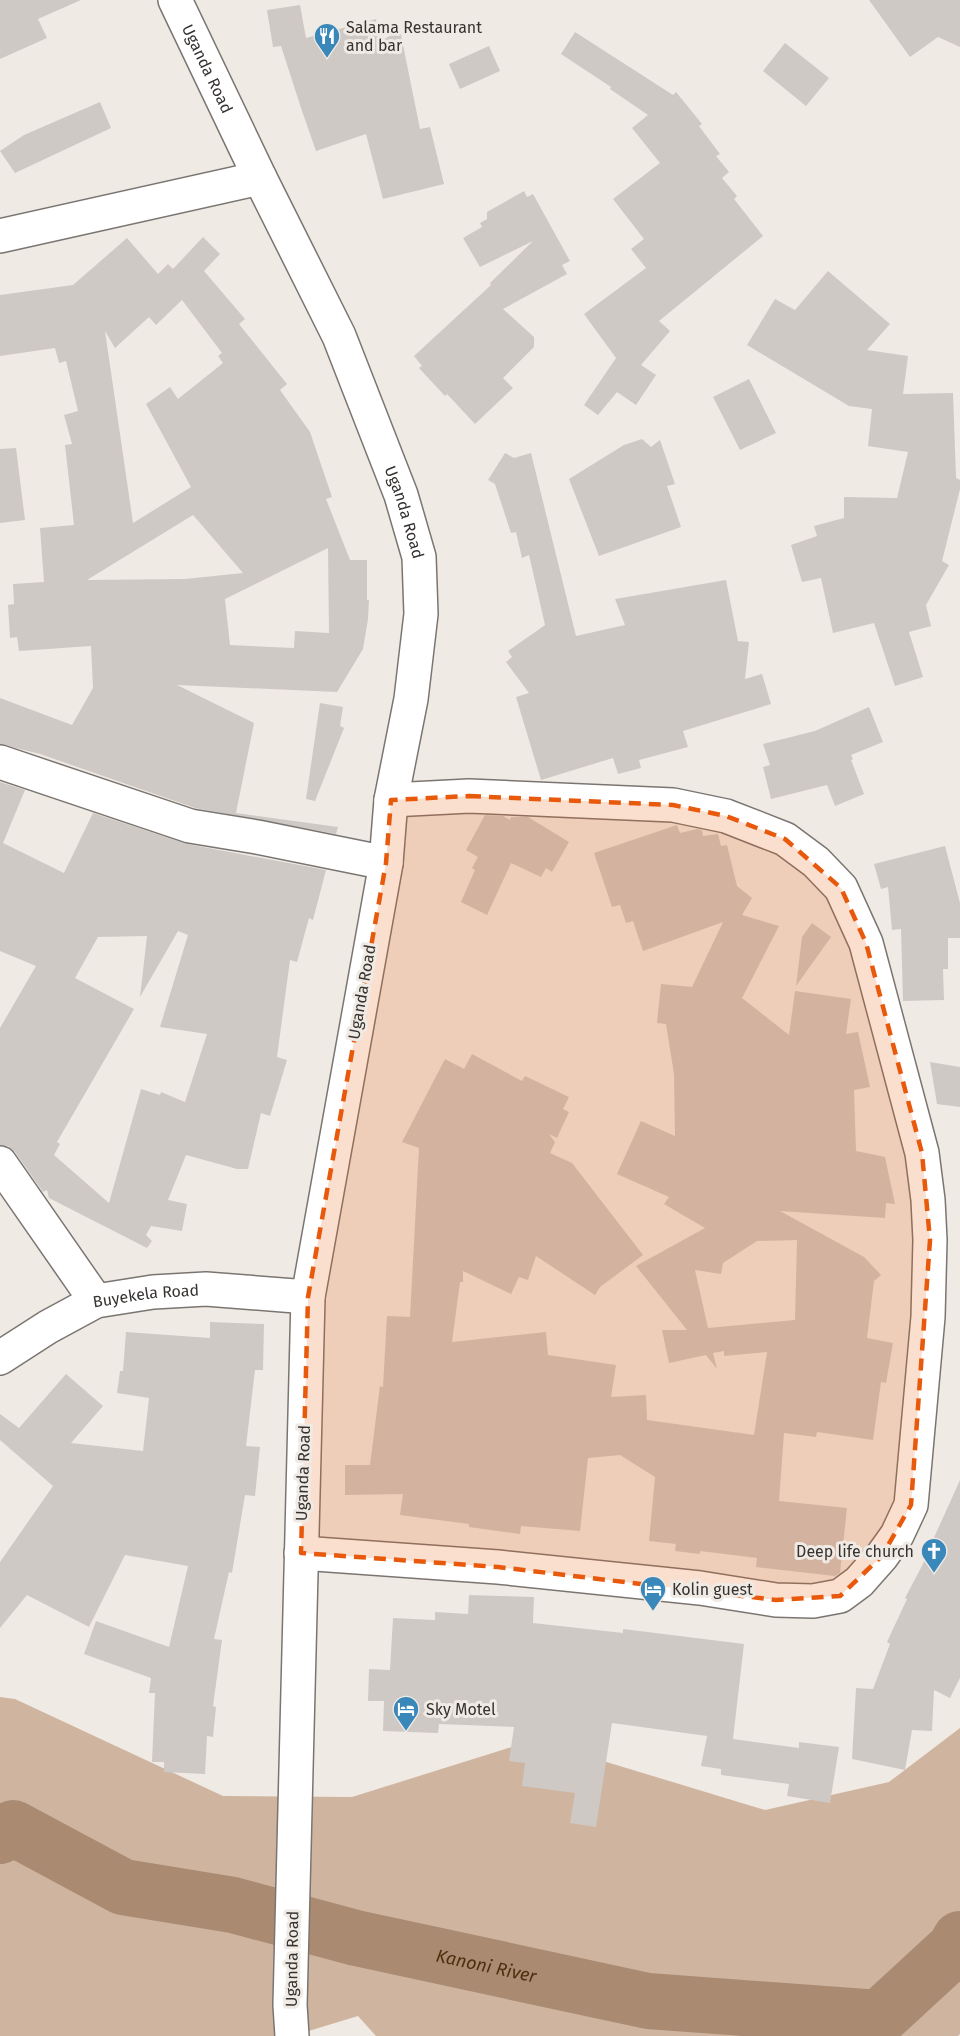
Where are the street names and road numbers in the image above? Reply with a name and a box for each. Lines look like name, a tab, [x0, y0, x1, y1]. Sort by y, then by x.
street label: Uganda Road	[178, 21, 237, 116]
street label: Uganda Road	[381, 463, 428, 561]
street label: Uganda Road	[344, 943, 380, 1041]
street label: Buyekela Road	[91, 1280, 199, 1311]
street label: Uganda Road	[292, 1425, 314, 1521]
street label: Uganda Road	[282, 1911, 302, 2007]

